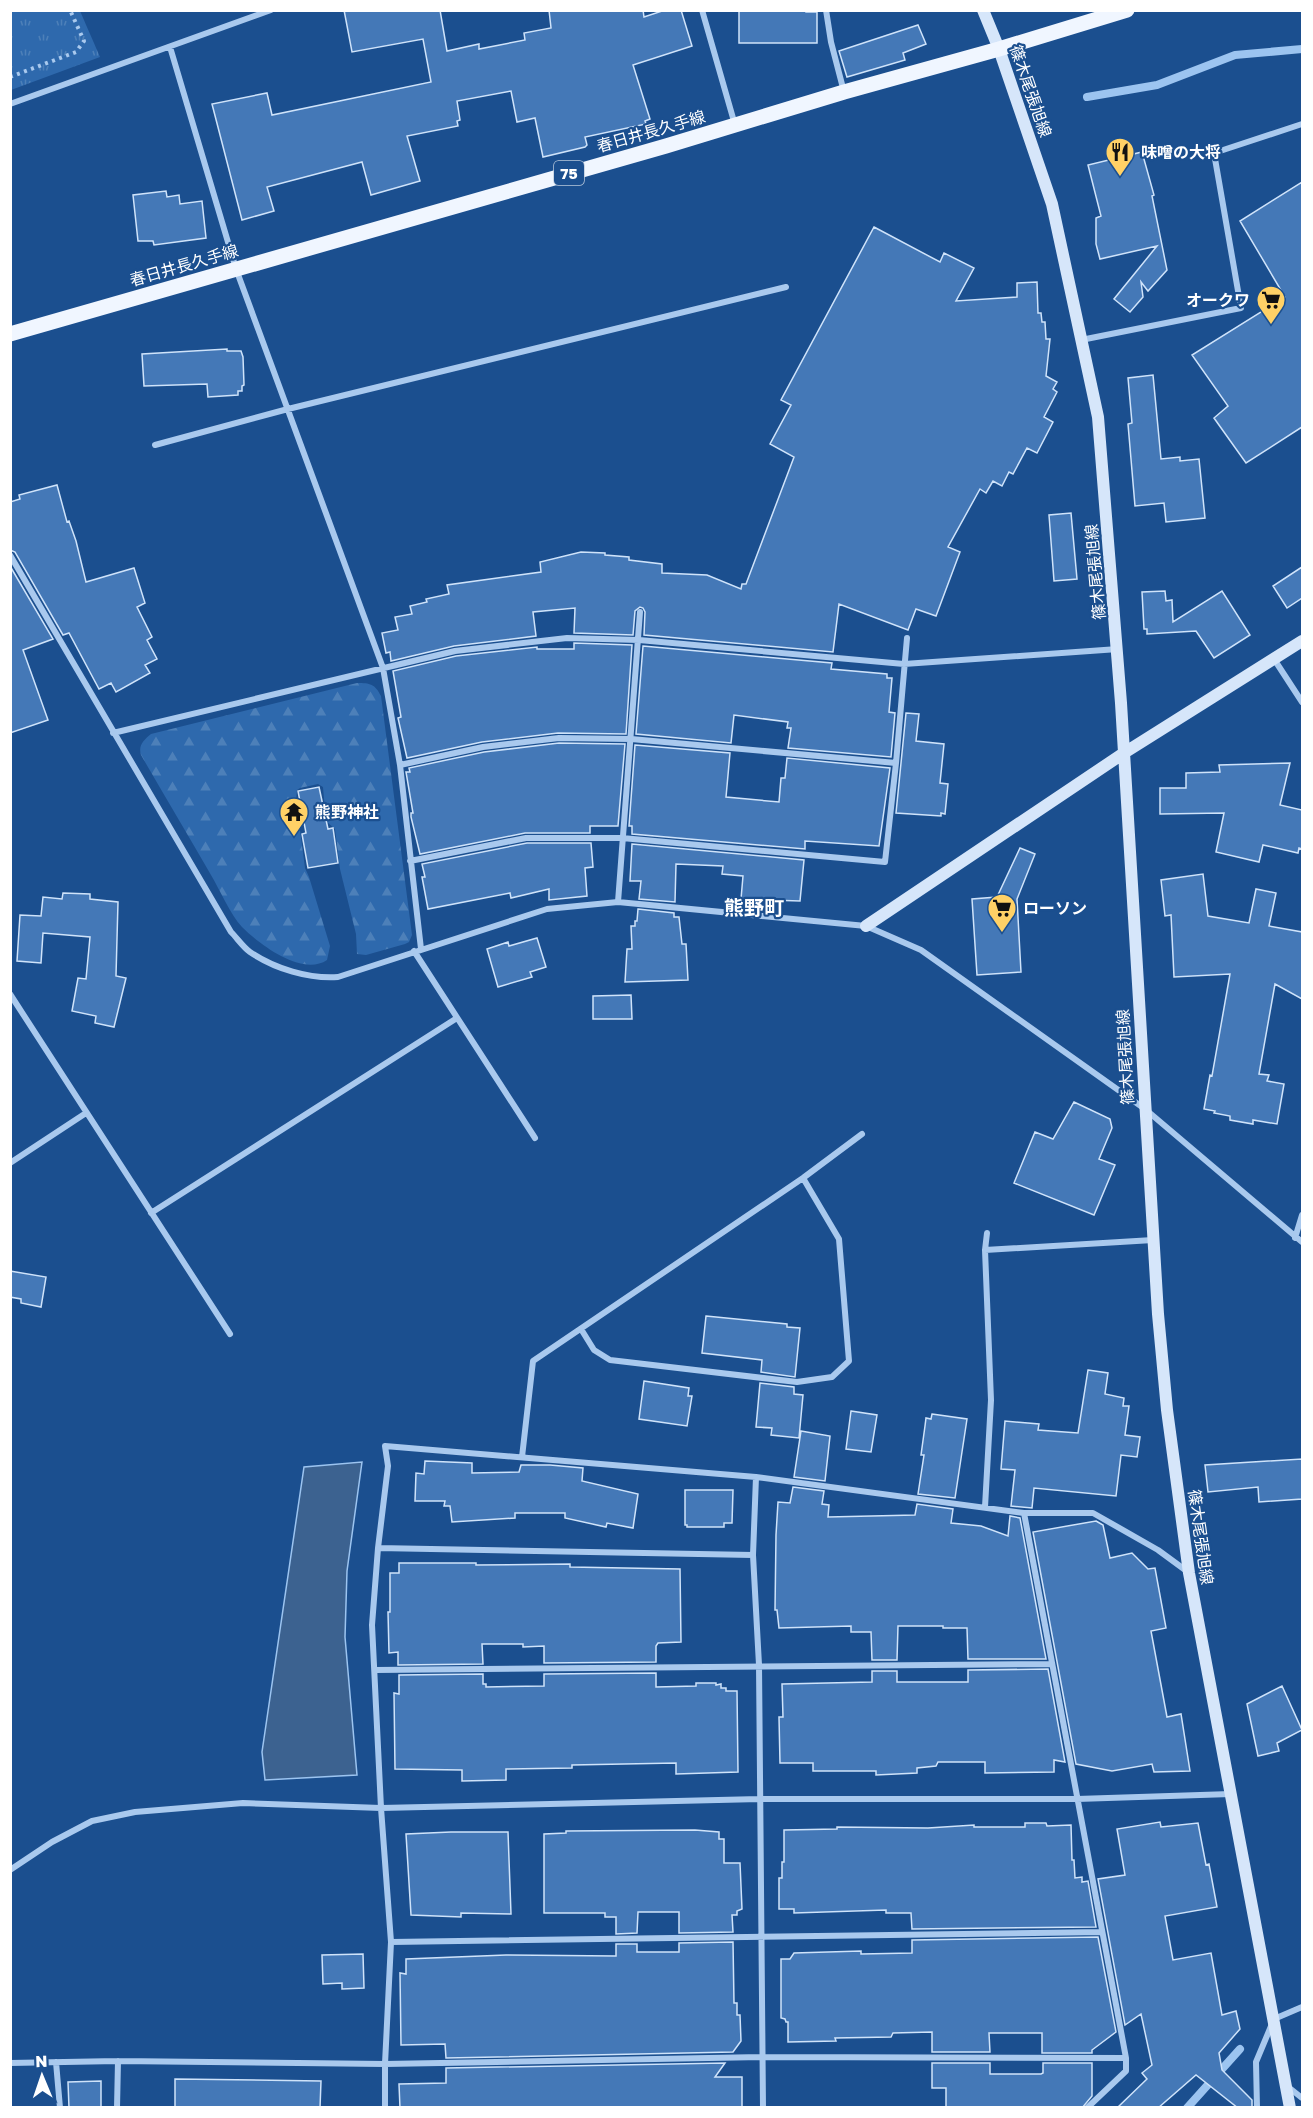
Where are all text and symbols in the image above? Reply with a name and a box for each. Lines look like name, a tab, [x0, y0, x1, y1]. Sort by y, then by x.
street label: 篠木尾張旭線	[1006, 42, 1056, 140]
street label: 春日井長久手線	[594, 106, 708, 156]
restaurant icon: 味噌の大将	[1104, 136, 1136, 178]
place label: 味噌の大将	[1141, 142, 1221, 162]
road number: 75	[554, 161, 584, 185]
street label: 春日井長久手線	[127, 240, 241, 290]
supermarket icon: オークワ	[1255, 284, 1287, 326]
place label: オークワ	[1186, 290, 1250, 310]
street label: 篠木尾張旭線	[1081, 523, 1109, 621]
temple icon: 熊野神社	[278, 796, 310, 838]
place label: 熊野神社	[315, 802, 379, 822]
supermarket icon: ローソン	[986, 892, 1018, 934]
district label: 熊野町	[724, 895, 784, 919]
place label: ローソン	[1023, 898, 1087, 918]
street label: 篠木尾張旭線	[1113, 1009, 1137, 1105]
street label: 篠木尾張旭線	[1184, 1488, 1218, 1586]
north arrow	[12, 2046, 72, 2106]
text: N	[35, 2051, 48, 2071]

